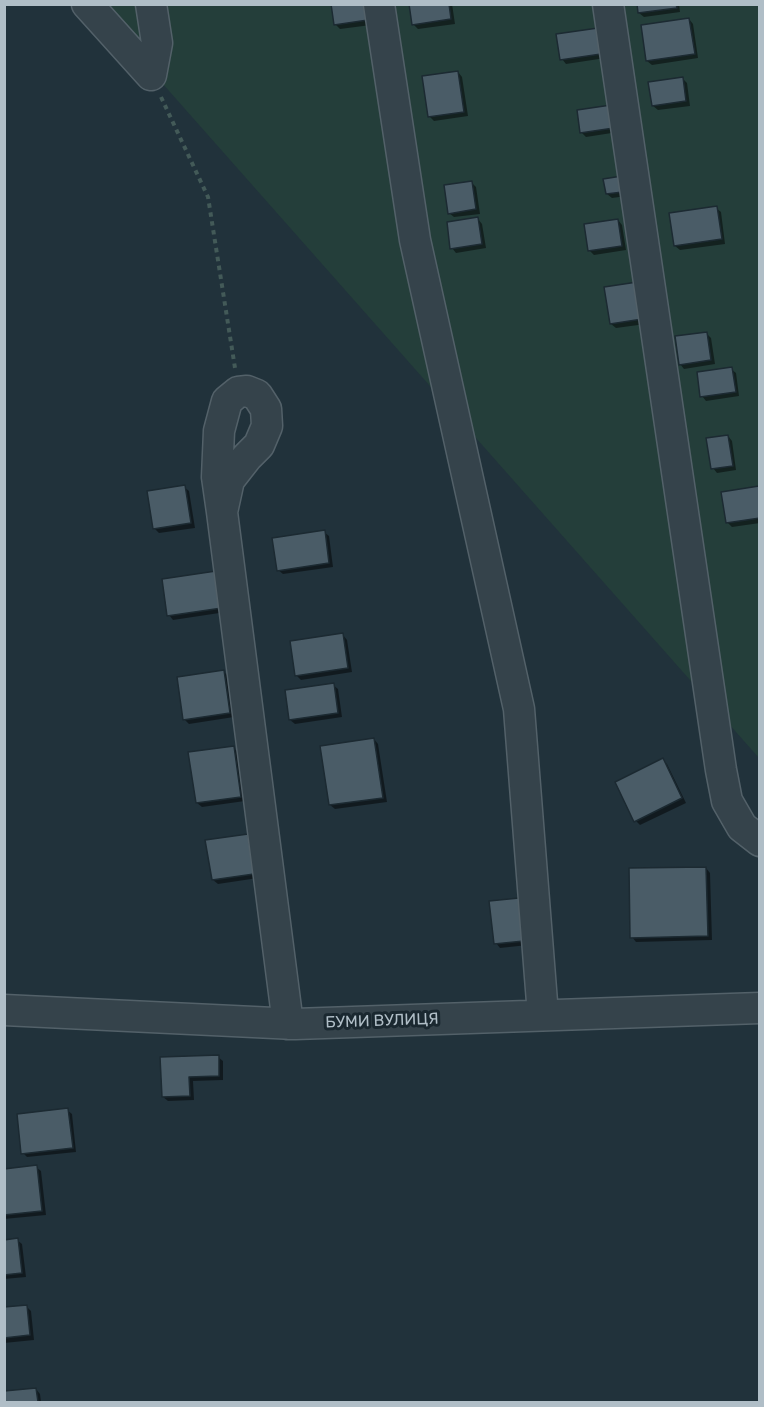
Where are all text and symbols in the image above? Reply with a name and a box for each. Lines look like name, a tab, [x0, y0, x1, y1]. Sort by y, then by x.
street label: БУМИ ВУЛИЦЯ	[325, 1009, 439, 1033]

